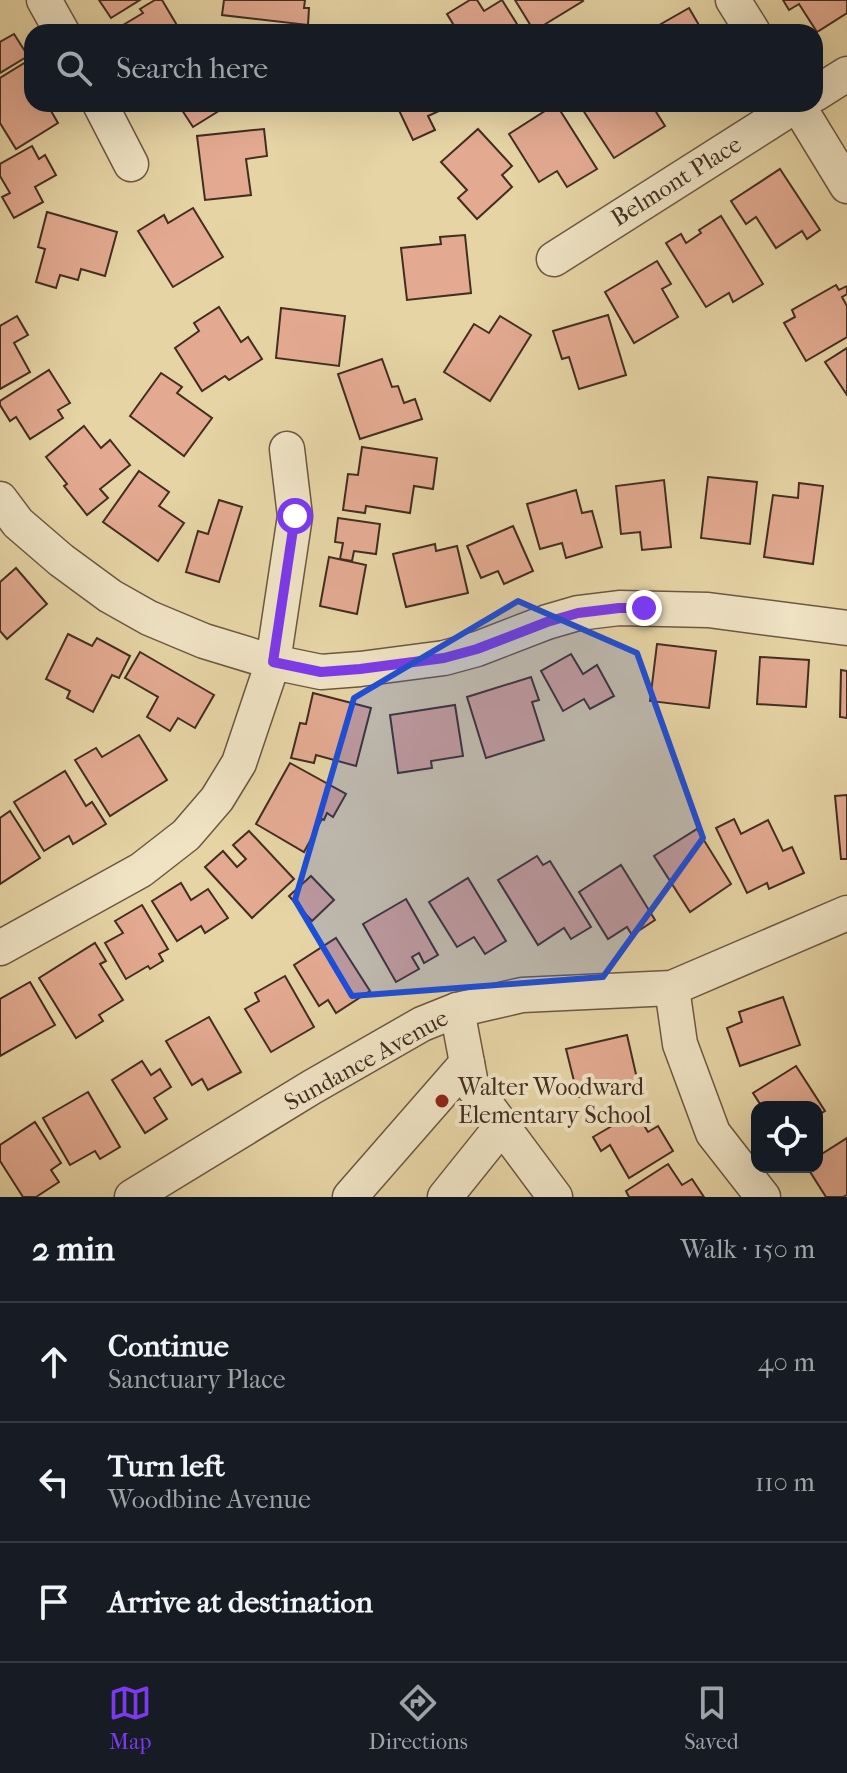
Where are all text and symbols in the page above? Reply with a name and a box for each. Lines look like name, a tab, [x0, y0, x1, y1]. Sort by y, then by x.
search box	[24, 24, 823, 112]
icon: search	[52, 46, 96, 90]
text: Search here	[116, 51, 268, 86]
street label: Belmont Place	[606, 130, 746, 232]
route start	[277, 498, 313, 534]
route end	[626, 590, 662, 626]
street label: Sundance Avenue	[279, 1003, 453, 1117]
place label: Walter Woodward Elementary School	[457, 1073, 652, 1129]
marker: Walter Woodward Elementary School	[433, 1092, 451, 1110]
map controls	[751, 1101, 823, 1173]
button: locate	[751, 1101, 823, 1173]
text: 2 min	[32, 1229, 115, 1269]
text: Walk · 150 m	[680, 1234, 815, 1265]
text: Continue	[108, 1329, 229, 1364]
icon: ahead	[32, 1340, 76, 1384]
text: 40 m	[758, 1347, 815, 1378]
text: Sanctuary Place	[108, 1364, 286, 1395]
text: Turn left	[108, 1449, 225, 1484]
icon: left	[32, 1460, 76, 1504]
text: 110 m	[755, 1467, 815, 1498]
text: Woodbine Avenue	[108, 1484, 311, 1515]
icon: arrive	[32, 1580, 76, 1624]
text: Arrive at destination	[108, 1585, 373, 1620]
tab: Map	[108, 1681, 152, 1755]
tab: Directions	[369, 1681, 468, 1755]
tab: Saved	[684, 1681, 739, 1755]

